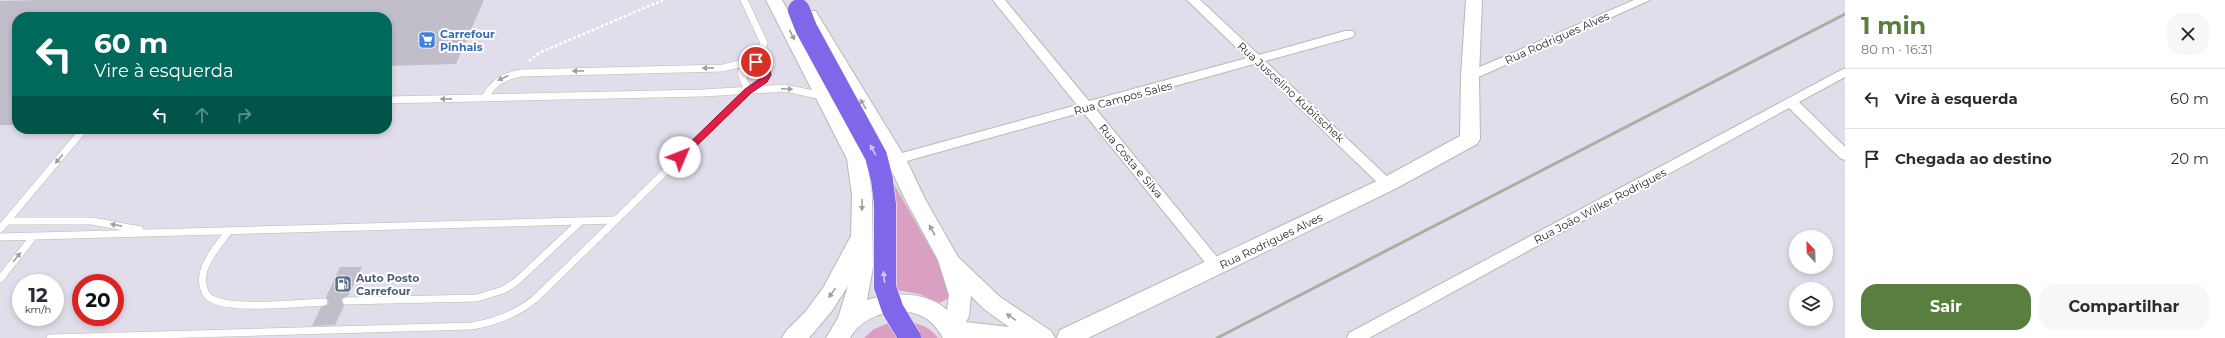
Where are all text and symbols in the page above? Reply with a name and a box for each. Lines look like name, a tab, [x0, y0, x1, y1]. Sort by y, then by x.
street label: Rua Rodrigues Alves	[1503, 8, 1612, 67]
text: 1 min	[1861, 11, 1926, 40]
button: close	[2167, 13, 2209, 55]
text: 60 m	[94, 26, 168, 60]
place label: Carrefour Pinhais	[440, 27, 495, 54]
icon: left	[28, 28, 80, 80]
one-way arrow	[789, 29, 795, 40]
supermarket icon: Carrefour Pinhais	[417, 30, 437, 50]
street label: Rua Juscelino Kubitschek	[1235, 39, 1348, 145]
text: 80 m · 16:31	[1861, 41, 1933, 57]
pin	[739, 45, 773, 79]
icon: arrive	[745, 51, 767, 73]
text: Vire à esquerda	[94, 60, 234, 82]
one-way arrow	[701, 65, 714, 71]
one-way arrow	[571, 68, 584, 74]
one-way arrow	[498, 75, 509, 81]
street label: Rua Campos Sales	[1072, 78, 1174, 118]
one-way arrow	[781, 85, 793, 92]
icon: left	[1861, 88, 1883, 110]
text: Vire à esquerda	[1895, 89, 2018, 108]
text: 60 m	[2170, 89, 2209, 108]
one-way arrow	[439, 96, 452, 102]
one-way arrow	[859, 98, 866, 110]
icon: left	[149, 104, 171, 126]
icon: ahead	[191, 104, 213, 126]
icon: right	[233, 104, 255, 126]
street label: Rua Costa e Silva	[1096, 121, 1166, 201]
position arrow	[659, 136, 701, 178]
one-way arrow	[869, 144, 876, 156]
icon: arrive	[1861, 148, 1883, 170]
text: Chegada ao destino	[1895, 149, 2052, 168]
text: 20 m	[2171, 149, 2209, 168]
one-way arrow	[54, 154, 63, 164]
street label: Rua João Wilker Rodrigues	[1531, 165, 1669, 247]
one-way arrow	[859, 199, 865, 212]
street label: Rua Rodrigues Alves	[1217, 210, 1325, 272]
one-way arrow	[110, 222, 122, 228]
one-way arrow	[928, 224, 935, 235]
north arrow	[1789, 230, 1833, 274]
map controls	[1789, 230, 1833, 326]
one-way arrow	[13, 252, 22, 263]
place label: Auto Posto Carrefour	[355, 271, 420, 298]
one-way arrow	[881, 271, 888, 283]
speed limit sign: 20	[72, 274, 124, 326]
fuel station icon: Auto Posto Carrefour	[333, 274, 353, 294]
button: layers	[1789, 282, 1833, 326]
text: 12	[28, 283, 48, 307]
button: Sair	[1861, 284, 2031, 330]
button: Compartilhar	[2039, 284, 2209, 330]
one-way arrow	[828, 287, 836, 298]
text: km/h	[25, 303, 51, 316]
one-way arrow	[1005, 313, 1016, 321]

